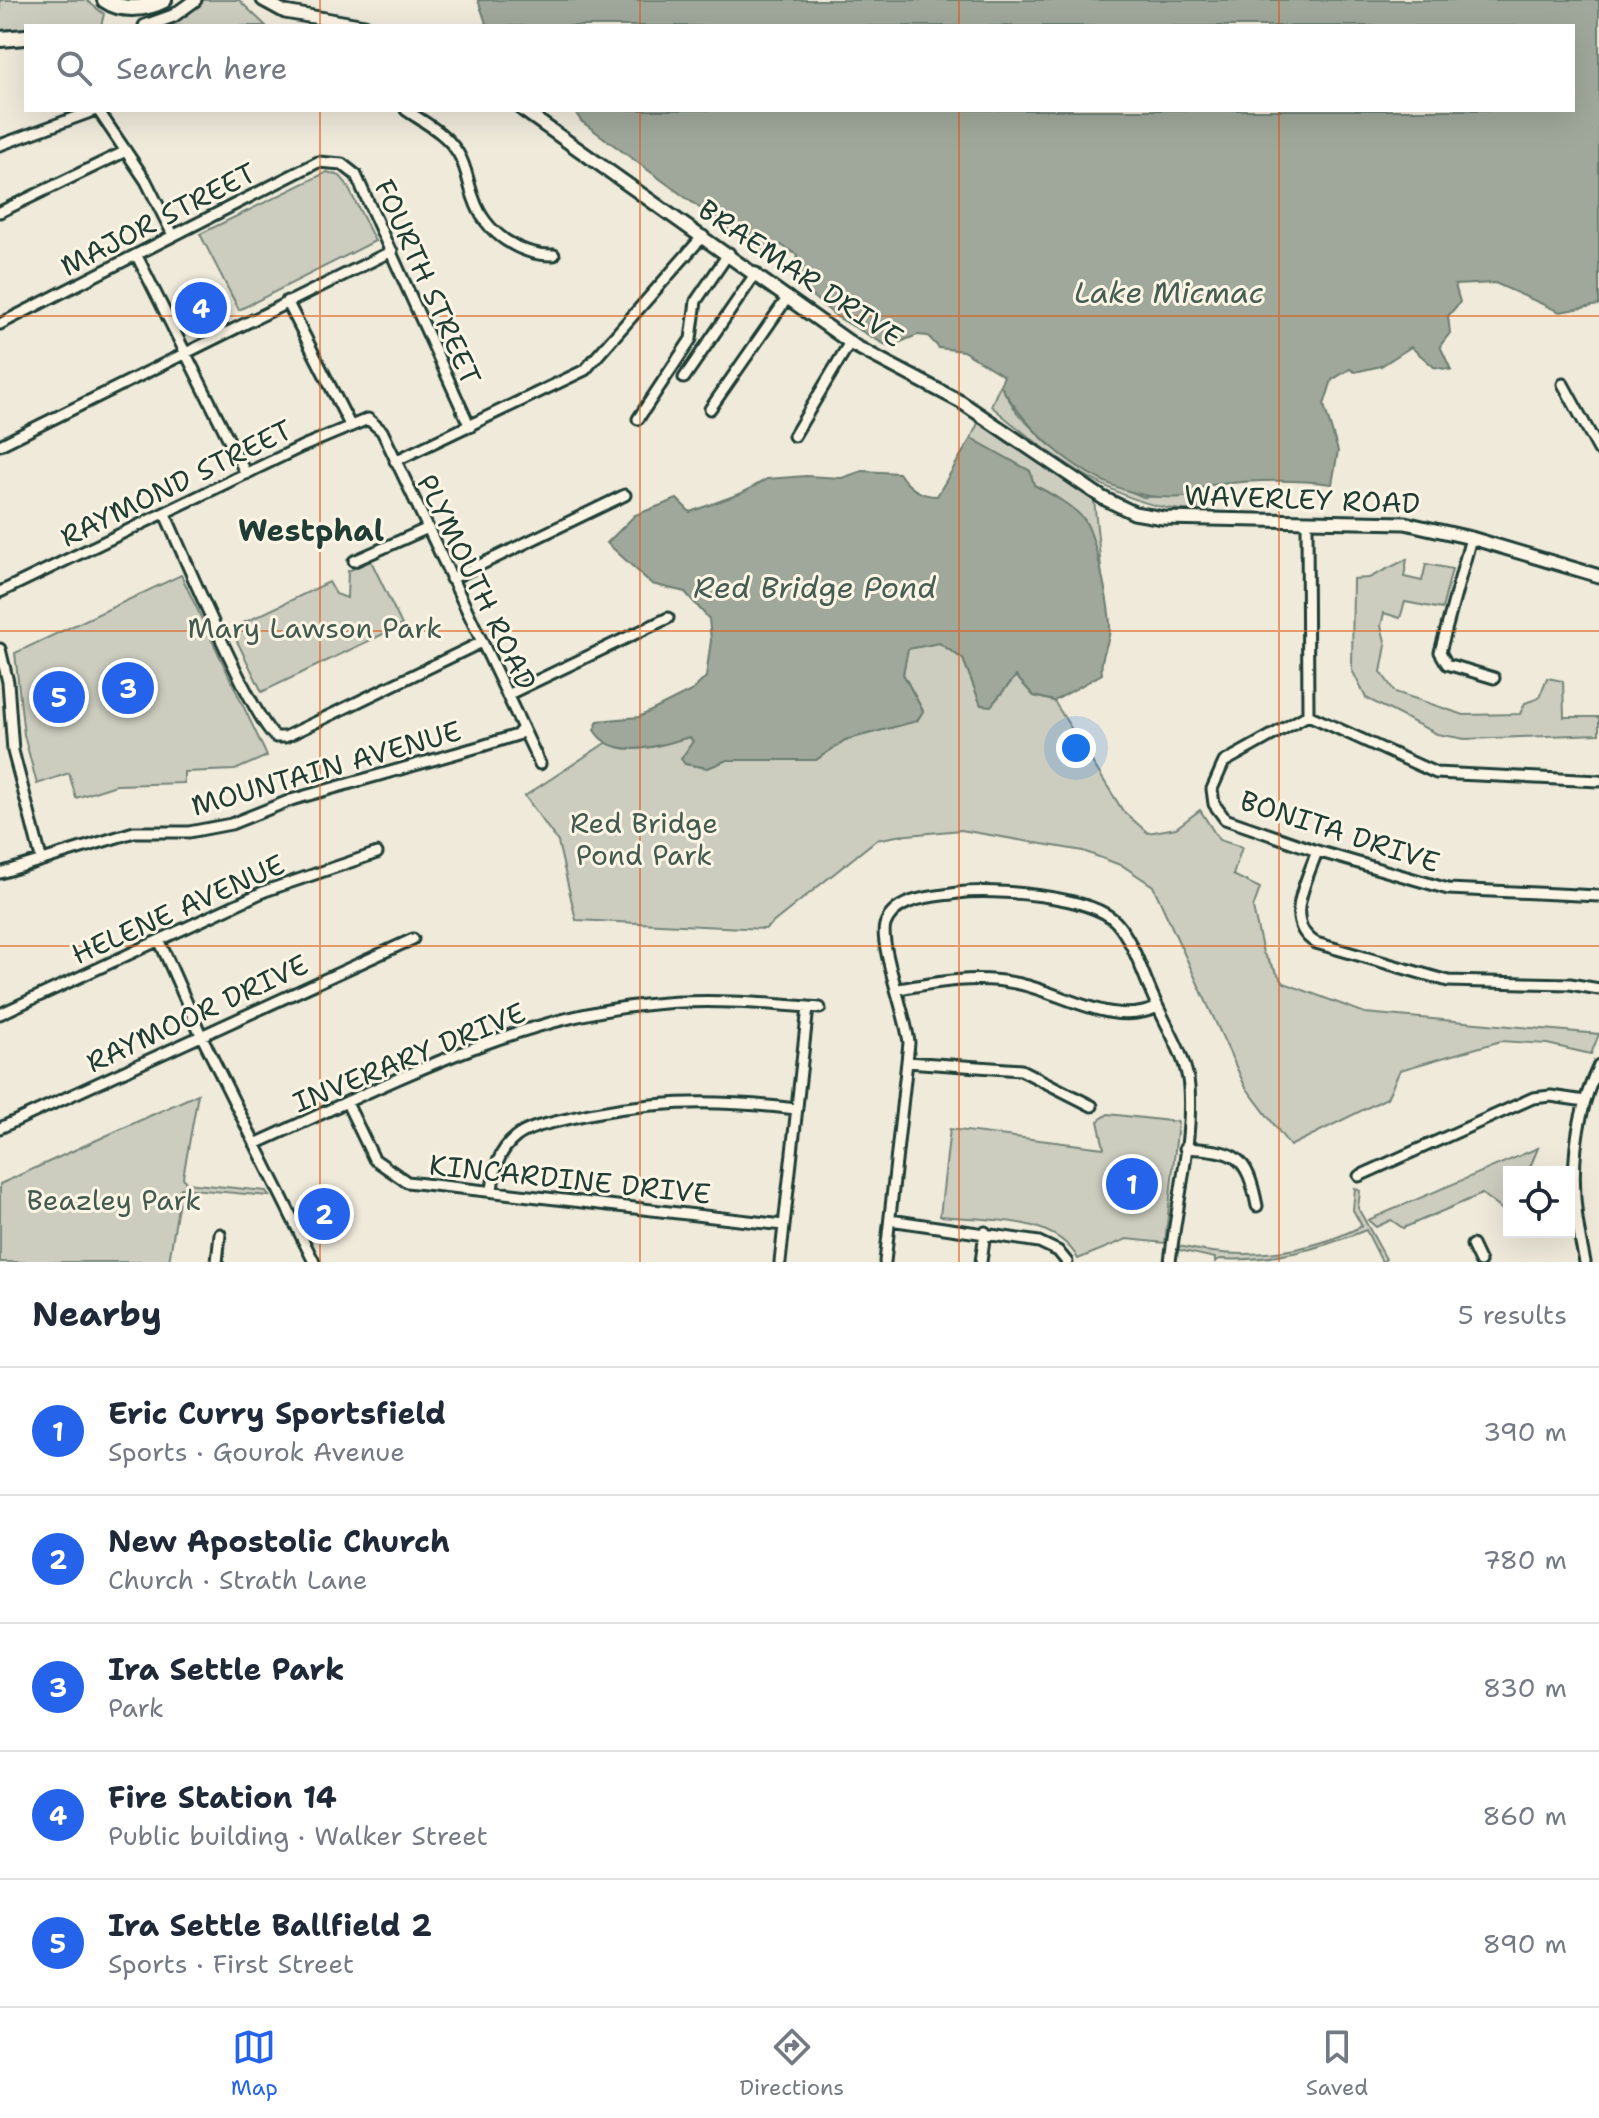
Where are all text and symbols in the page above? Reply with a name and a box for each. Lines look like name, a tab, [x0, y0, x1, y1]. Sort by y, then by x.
search box	[24, 24, 1575, 112]
icon: search	[52, 46, 96, 90]
text: Search here	[116, 48, 287, 89]
street label: MAJOR STREET	[54, 153, 262, 285]
street label: FOURTH STREET	[366, 173, 490, 391]
street label: BRAEMAR DRIVE	[691, 190, 911, 356]
water label: Lake Micmac	[1074, 272, 1264, 313]
pin: 4	[175, 278, 227, 338]
street label: RAYMOND STREET	[54, 410, 298, 556]
street label: PLYMOUTH ROAD	[408, 468, 546, 696]
street label: WAVERLEY ROAD	[1183, 476, 1421, 522]
district label: Westphal	[238, 510, 384, 551]
water label: Red Bridge Pond	[694, 567, 936, 608]
park label: Mary Lawson Park	[188, 609, 442, 647]
pin: 3	[102, 658, 154, 718]
pin: 5	[33, 667, 85, 727]
street label: MOUNTAIN AVENUE	[187, 711, 465, 825]
your location	[1056, 728, 1096, 768]
street label: BONITA DRIVE	[1235, 781, 1445, 881]
park label: Red Bridge Pond Park	[570, 804, 718, 874]
street label: HELENE AVENUE	[65, 845, 291, 973]
street label: RAYMOOR DRIVE	[80, 945, 314, 1081]
street label: INVERARY DRIVE	[287, 993, 531, 1121]
street label: KINCARDINE DRIVE	[427, 1145, 713, 1213]
pin: 1	[1106, 1154, 1158, 1214]
map controls	[1503, 1166, 1575, 1238]
button: locate	[1503, 1166, 1575, 1238]
park label: Beazley Park	[27, 1181, 201, 1219]
pin: 2	[298, 1184, 350, 1244]
text: Nearby	[32, 1291, 162, 1337]
text: 5 results	[1458, 1297, 1567, 1332]
text: Eric Curry Sportsfield	[108, 1393, 446, 1434]
text: 1	[52, 1414, 64, 1449]
text: 390 m	[1483, 1414, 1567, 1449]
text: Sports · Gourok Avenue	[108, 1434, 405, 1469]
text: New Apostolic Church	[108, 1521, 450, 1562]
text: 2	[49, 1542, 67, 1577]
text: 780 m	[1483, 1542, 1567, 1577]
text: Church · Strath Lane	[108, 1562, 367, 1597]
text: Ira Settle Park	[108, 1649, 344, 1690]
text: 3	[49, 1670, 67, 1705]
text: 830 m	[1483, 1670, 1567, 1705]
text: Park	[108, 1690, 164, 1725]
text: Fire Station 14	[108, 1777, 337, 1818]
text: 4	[49, 1798, 67, 1833]
text: 860 m	[1483, 1798, 1567, 1833]
text: Public building · Walker Street	[108, 1818, 488, 1853]
text: Ira Settle Ballfield 2	[108, 1905, 432, 1946]
text: 5	[50, 1926, 66, 1961]
text: 890 m	[1483, 1926, 1567, 1961]
text: Sports · First Street	[108, 1946, 354, 1981]
tab: Map	[231, 2025, 278, 2102]
tab: Directions	[739, 2025, 844, 2102]
tab: Saved	[1306, 2025, 1368, 2102]

